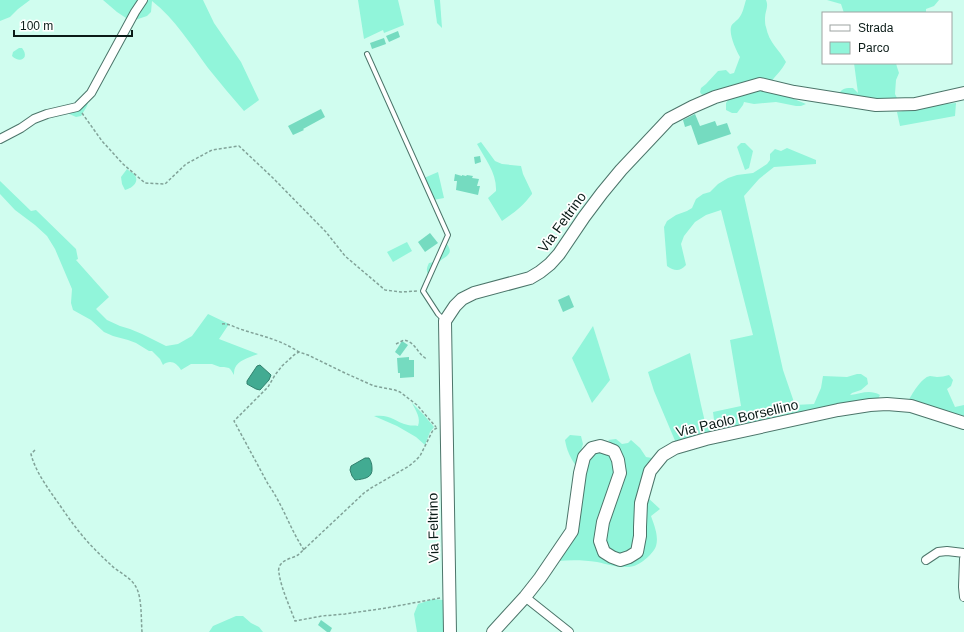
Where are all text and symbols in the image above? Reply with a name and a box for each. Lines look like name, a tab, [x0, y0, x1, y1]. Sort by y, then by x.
scale bar	[14, 12, 132, 38]
legend	[822, 12, 952, 64]
text: 100 m	[20, 19, 53, 33]
text: Strada	[858, 21, 894, 35]
text: Parco	[858, 41, 890, 55]
street label: Via Feltrino	[535, 189, 589, 255]
street label: Via Paolo Borsellino	[674, 396, 800, 440]
street label: Via Feltrino	[424, 492, 442, 563]

